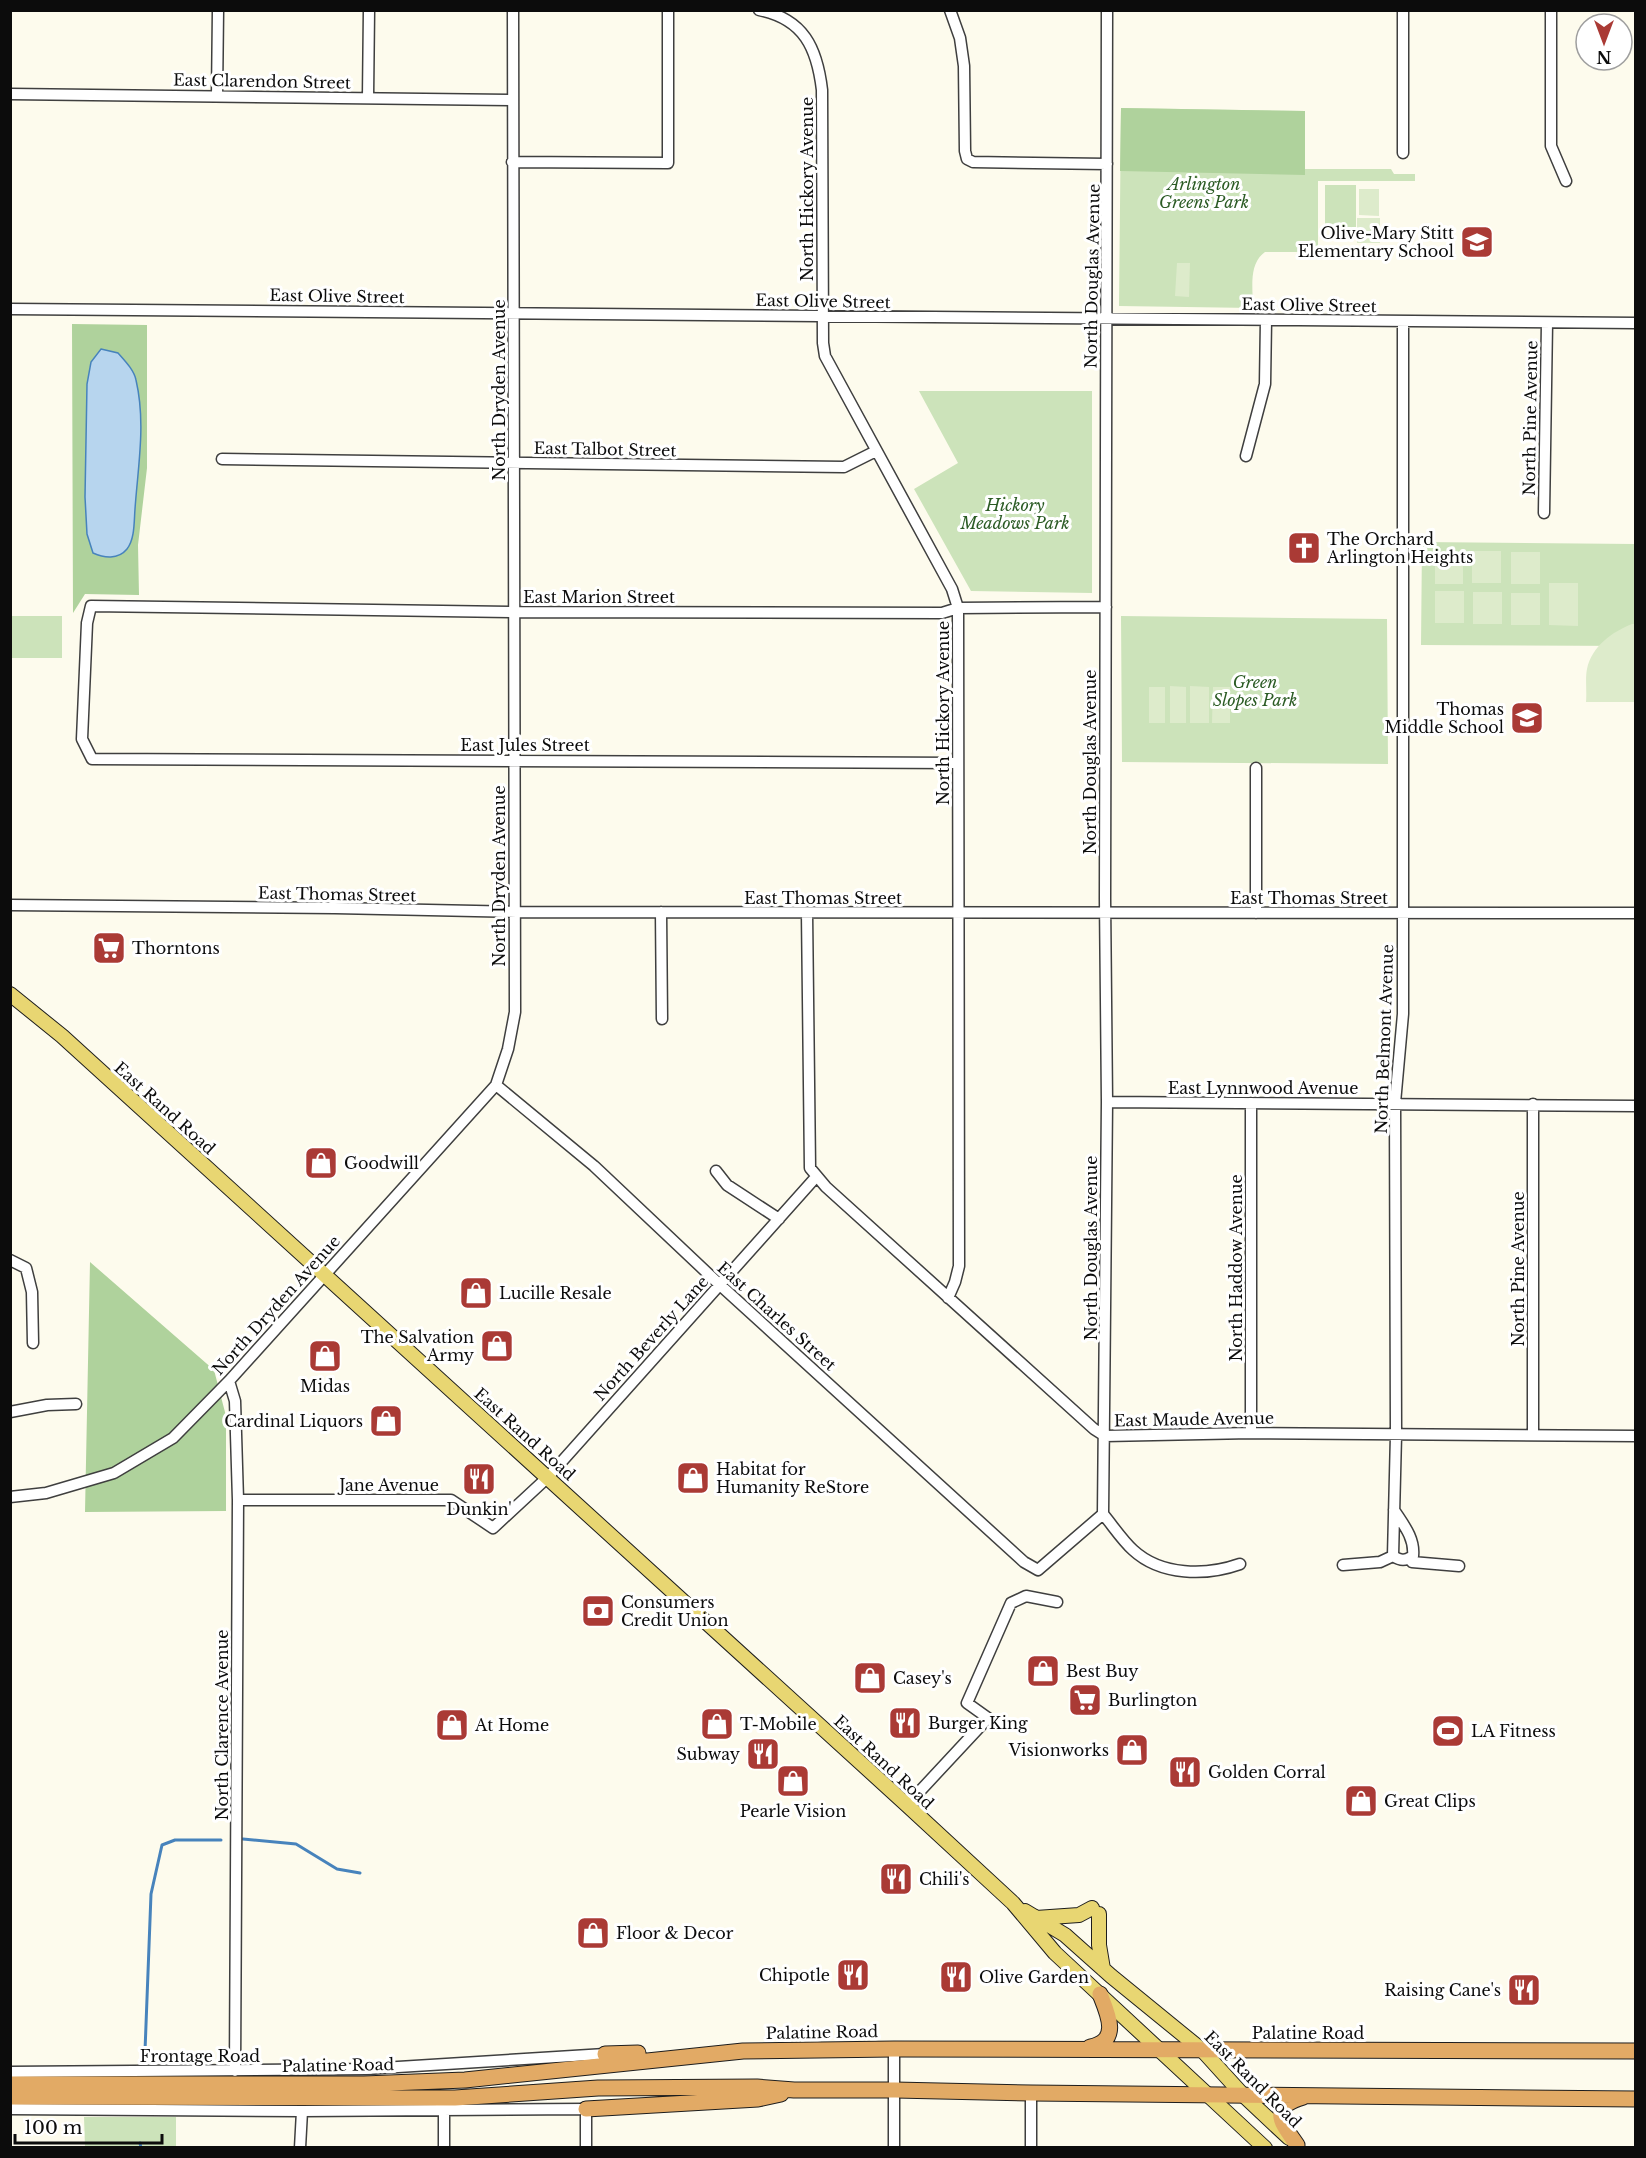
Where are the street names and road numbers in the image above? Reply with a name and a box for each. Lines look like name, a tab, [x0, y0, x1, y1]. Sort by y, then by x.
street label: East Clarendon Street	[173, 69, 351, 93]
street label: North Hickory Avenue	[797, 97, 817, 281]
street label: North Douglas Avenue	[1080, 183, 1104, 369]
street label: East Olive Street	[269, 285, 405, 307]
street label: East Olive Street	[755, 290, 891, 312]
street label: East Olive Street	[1241, 294, 1377, 316]
street label: North Dryden Avenue	[489, 299, 509, 481]
street label: North Pine Avenue	[1519, 340, 1541, 496]
street label: East Talbot Street	[533, 438, 677, 460]
street label: East Marion Street	[523, 587, 675, 607]
street label: North Hickory Avenue	[933, 621, 953, 805]
street label: North Douglas Avenue	[1080, 670, 1100, 854]
street label: East Jules Street	[460, 735, 590, 755]
street label: North Dryden Avenue	[489, 785, 509, 967]
street label: East Thomas Street	[258, 883, 416, 905]
street label: East Thomas Street	[744, 888, 902, 908]
street label: East Thomas Street	[1230, 888, 1388, 908]
street label: North Belmont Avenue	[1371, 944, 1397, 1134]
street label: East Rand Road	[110, 1057, 220, 1159]
street label: East Lynnwood Avenue	[1168, 1078, 1358, 1098]
street label: North Douglas Avenue	[1081, 1156, 1101, 1340]
street label: North Haddow Avenue	[1226, 1174, 1246, 1362]
street label: North Pine Avenue	[1508, 1191, 1528, 1347]
street label: North Dryden Avenue	[208, 1231, 344, 1379]
street label: East Charles Street	[713, 1257, 841, 1375]
street label: North Beverly Lane	[590, 1271, 712, 1405]
street label: East Rand Road	[470, 1383, 580, 1485]
street label: East Maude Avenue	[1114, 1408, 1274, 1430]
street label: Jane Avenue	[337, 1475, 439, 1495]
street label: North Clarence Avenue	[212, 1630, 232, 1820]
street label: East Rand Road	[830, 1711, 938, 1813]
street label: Palatine Road	[766, 2021, 879, 2043]
street label: Palatine Road	[1252, 2023, 1364, 2043]
street label: East Rand Road	[1200, 2026, 1306, 2132]
street label: Frontage Road	[140, 2046, 260, 2066]
street label: Palatine Road	[282, 2054, 395, 2076]

